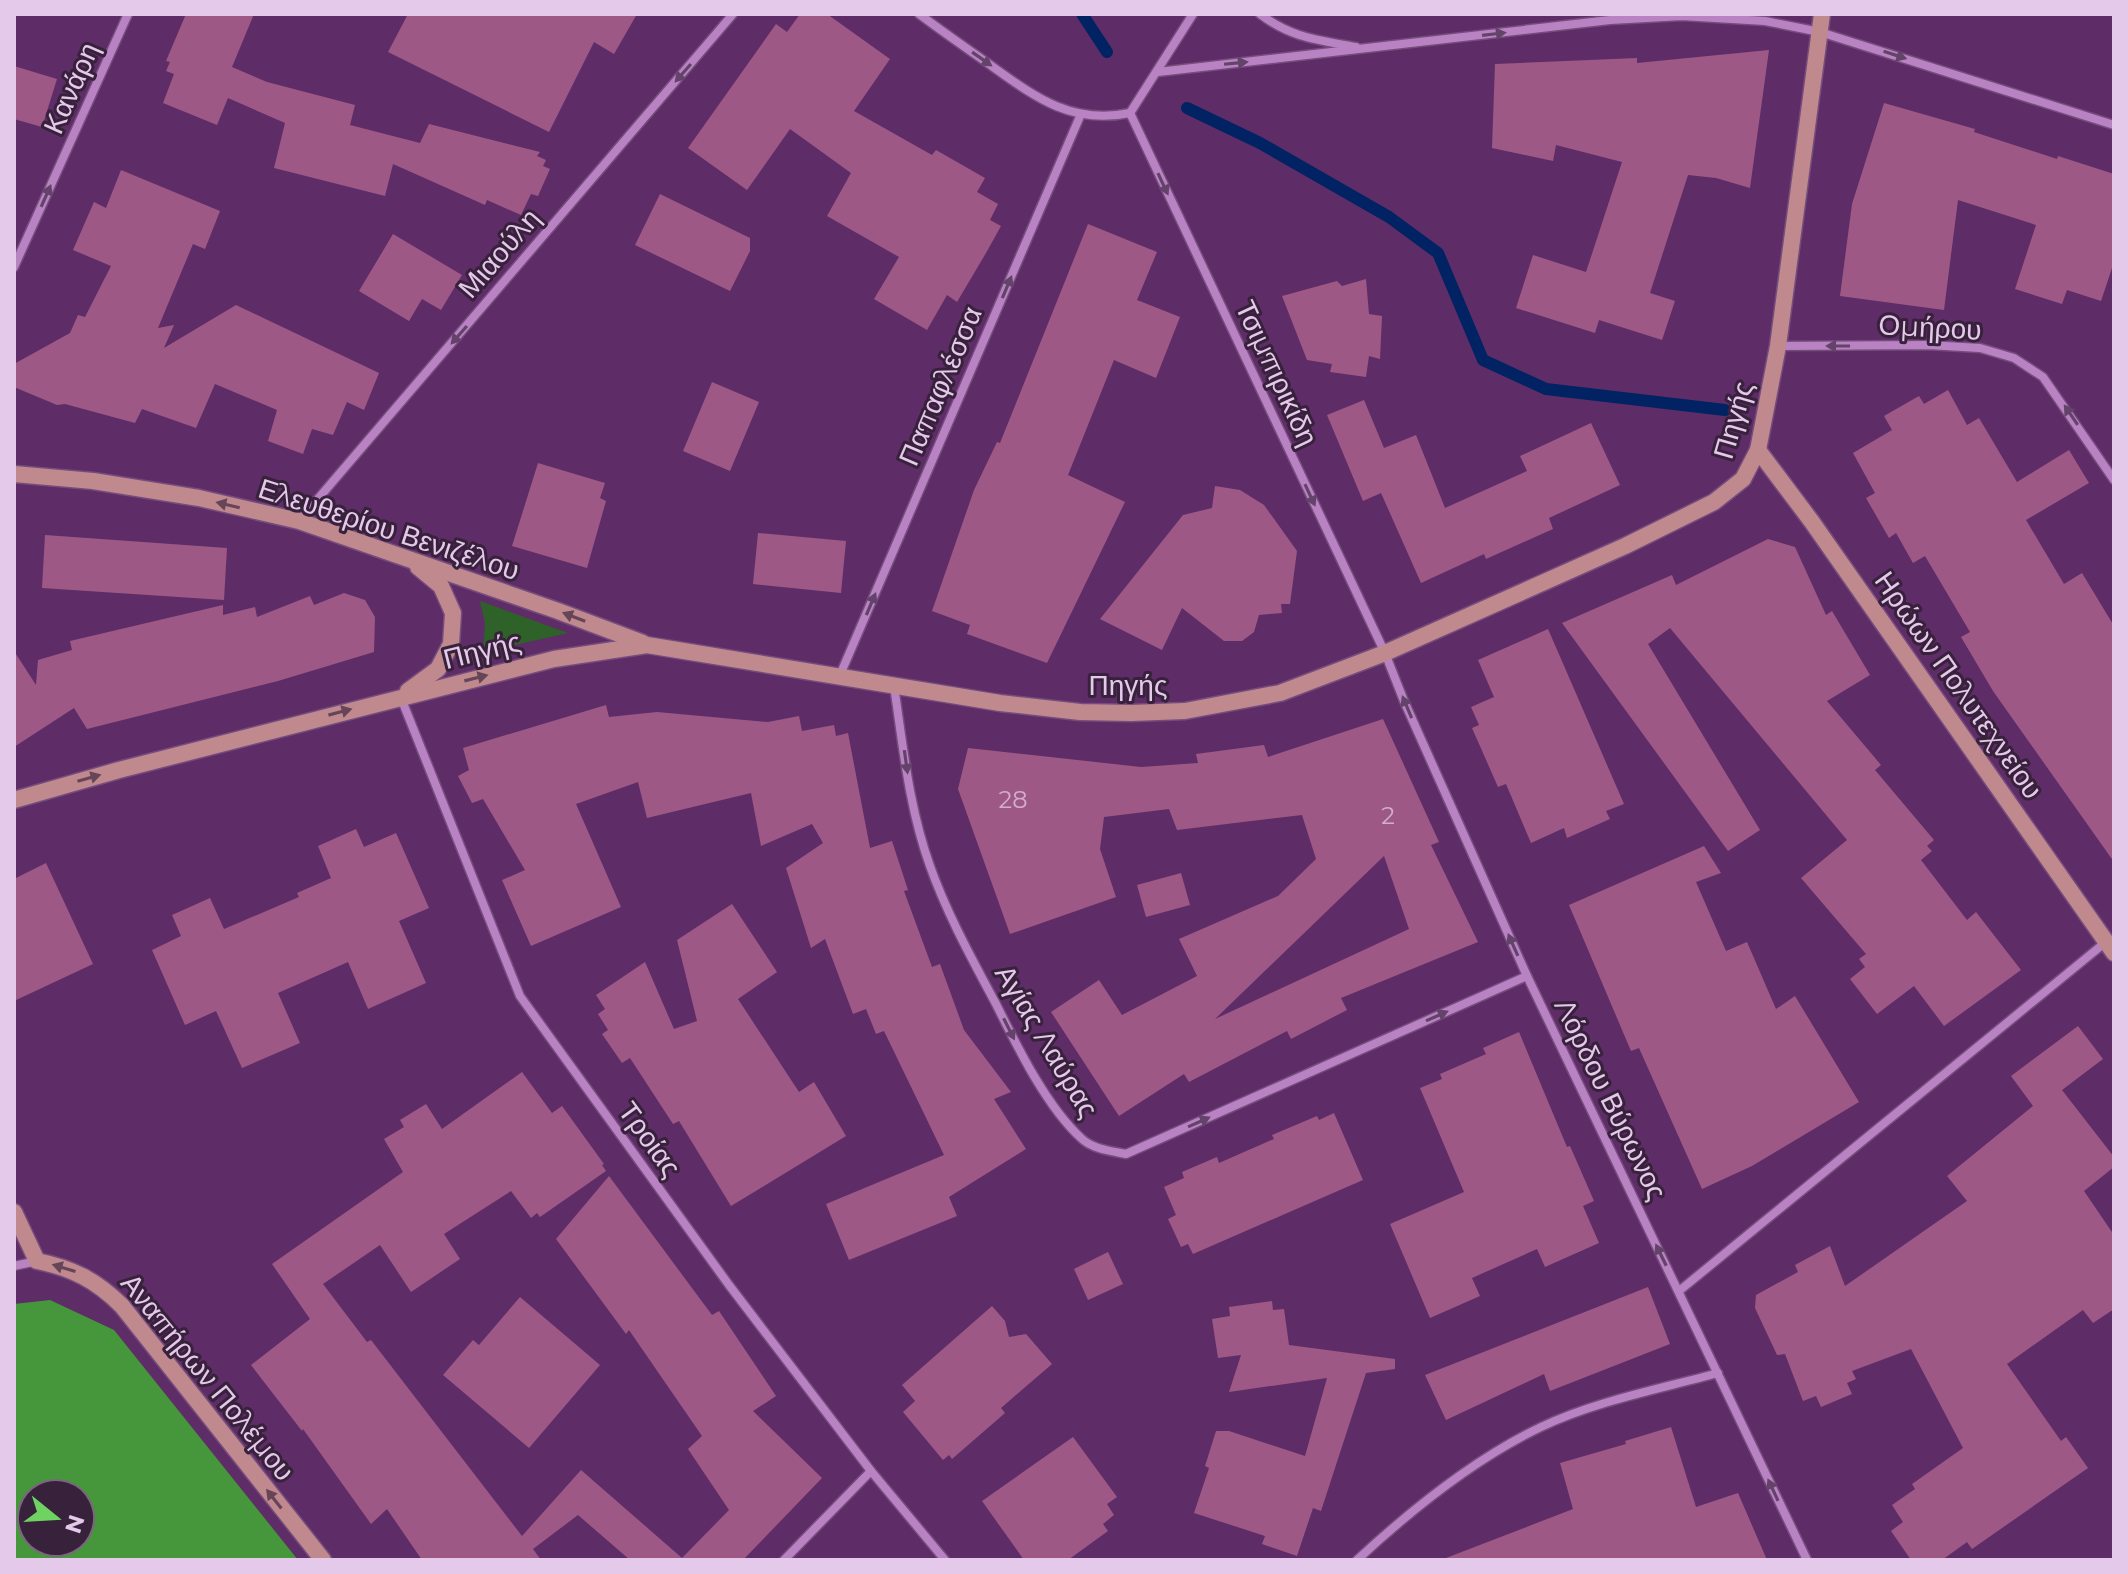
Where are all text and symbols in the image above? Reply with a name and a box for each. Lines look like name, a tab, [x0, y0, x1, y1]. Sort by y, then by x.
one-way arrow	[1482, 27, 1507, 40]
street label: Κανάρη	[36, 37, 106, 139]
one-way arrow	[1883, 49, 1907, 62]
one-way arrow	[972, 51, 993, 66]
one-way arrow	[1224, 57, 1249, 70]
one-way arrow	[675, 63, 692, 83]
one-way arrow	[1156, 172, 1170, 195]
one-way arrow	[39, 184, 53, 208]
street label: Μιαούλη	[451, 201, 547, 305]
one-way arrow	[1000, 276, 1013, 299]
street label: Τσιμπιρικίδη	[1229, 295, 1325, 451]
street label: Παπαφλέσσα	[891, 301, 989, 471]
street label: Ομήρου	[1878, 307, 1982, 347]
one-way arrow	[451, 324, 468, 344]
one-way arrow	[1825, 339, 1850, 352]
street label: Πηγής	[1706, 377, 1760, 463]
one-way arrow	[2064, 405, 2079, 426]
street label: Ελευθερίου Βενιζέλου	[254, 471, 524, 587]
one-way arrow	[1303, 483, 1317, 506]
one-way arrow	[216, 498, 241, 511]
street label: Ηρώων Πολυτεχνείου	[1868, 565, 2050, 805]
one-way arrow	[864, 592, 877, 615]
one-way arrow	[562, 610, 586, 623]
street label: Πηγής	[440, 624, 524, 676]
street label: Πηγής	[1089, 668, 1167, 702]
one-way arrow	[463, 671, 488, 684]
one-way arrow	[1400, 696, 1413, 719]
one-way arrow	[328, 706, 353, 718]
one-way arrow	[900, 750, 912, 775]
one-way arrow	[76, 772, 101, 784]
house number: 28	[999, 785, 1027, 814]
house number: 2	[1381, 801, 1395, 830]
one-way arrow	[1506, 933, 1520, 956]
street label: Αγίας Λαύρας	[988, 959, 1106, 1123]
street label: Λόρδου Βύρωνος	[1548, 993, 1674, 1205]
one-way arrow	[1425, 1009, 1448, 1023]
one-way arrow	[1002, 1018, 1015, 1041]
street label: Τροίας	[611, 1095, 689, 1183]
one-way arrow	[1187, 1115, 1211, 1128]
one-way arrow	[1654, 1243, 1668, 1267]
one-way arrow	[52, 1261, 76, 1274]
street label: Αναπήρων Πολέμου	[114, 1267, 302, 1487]
north arrow	[16, 1478, 96, 1558]
one-way arrow	[1766, 1478, 1780, 1501]
one-way arrow	[266, 1489, 283, 1509]
text: N	[59, 1511, 90, 1537]

